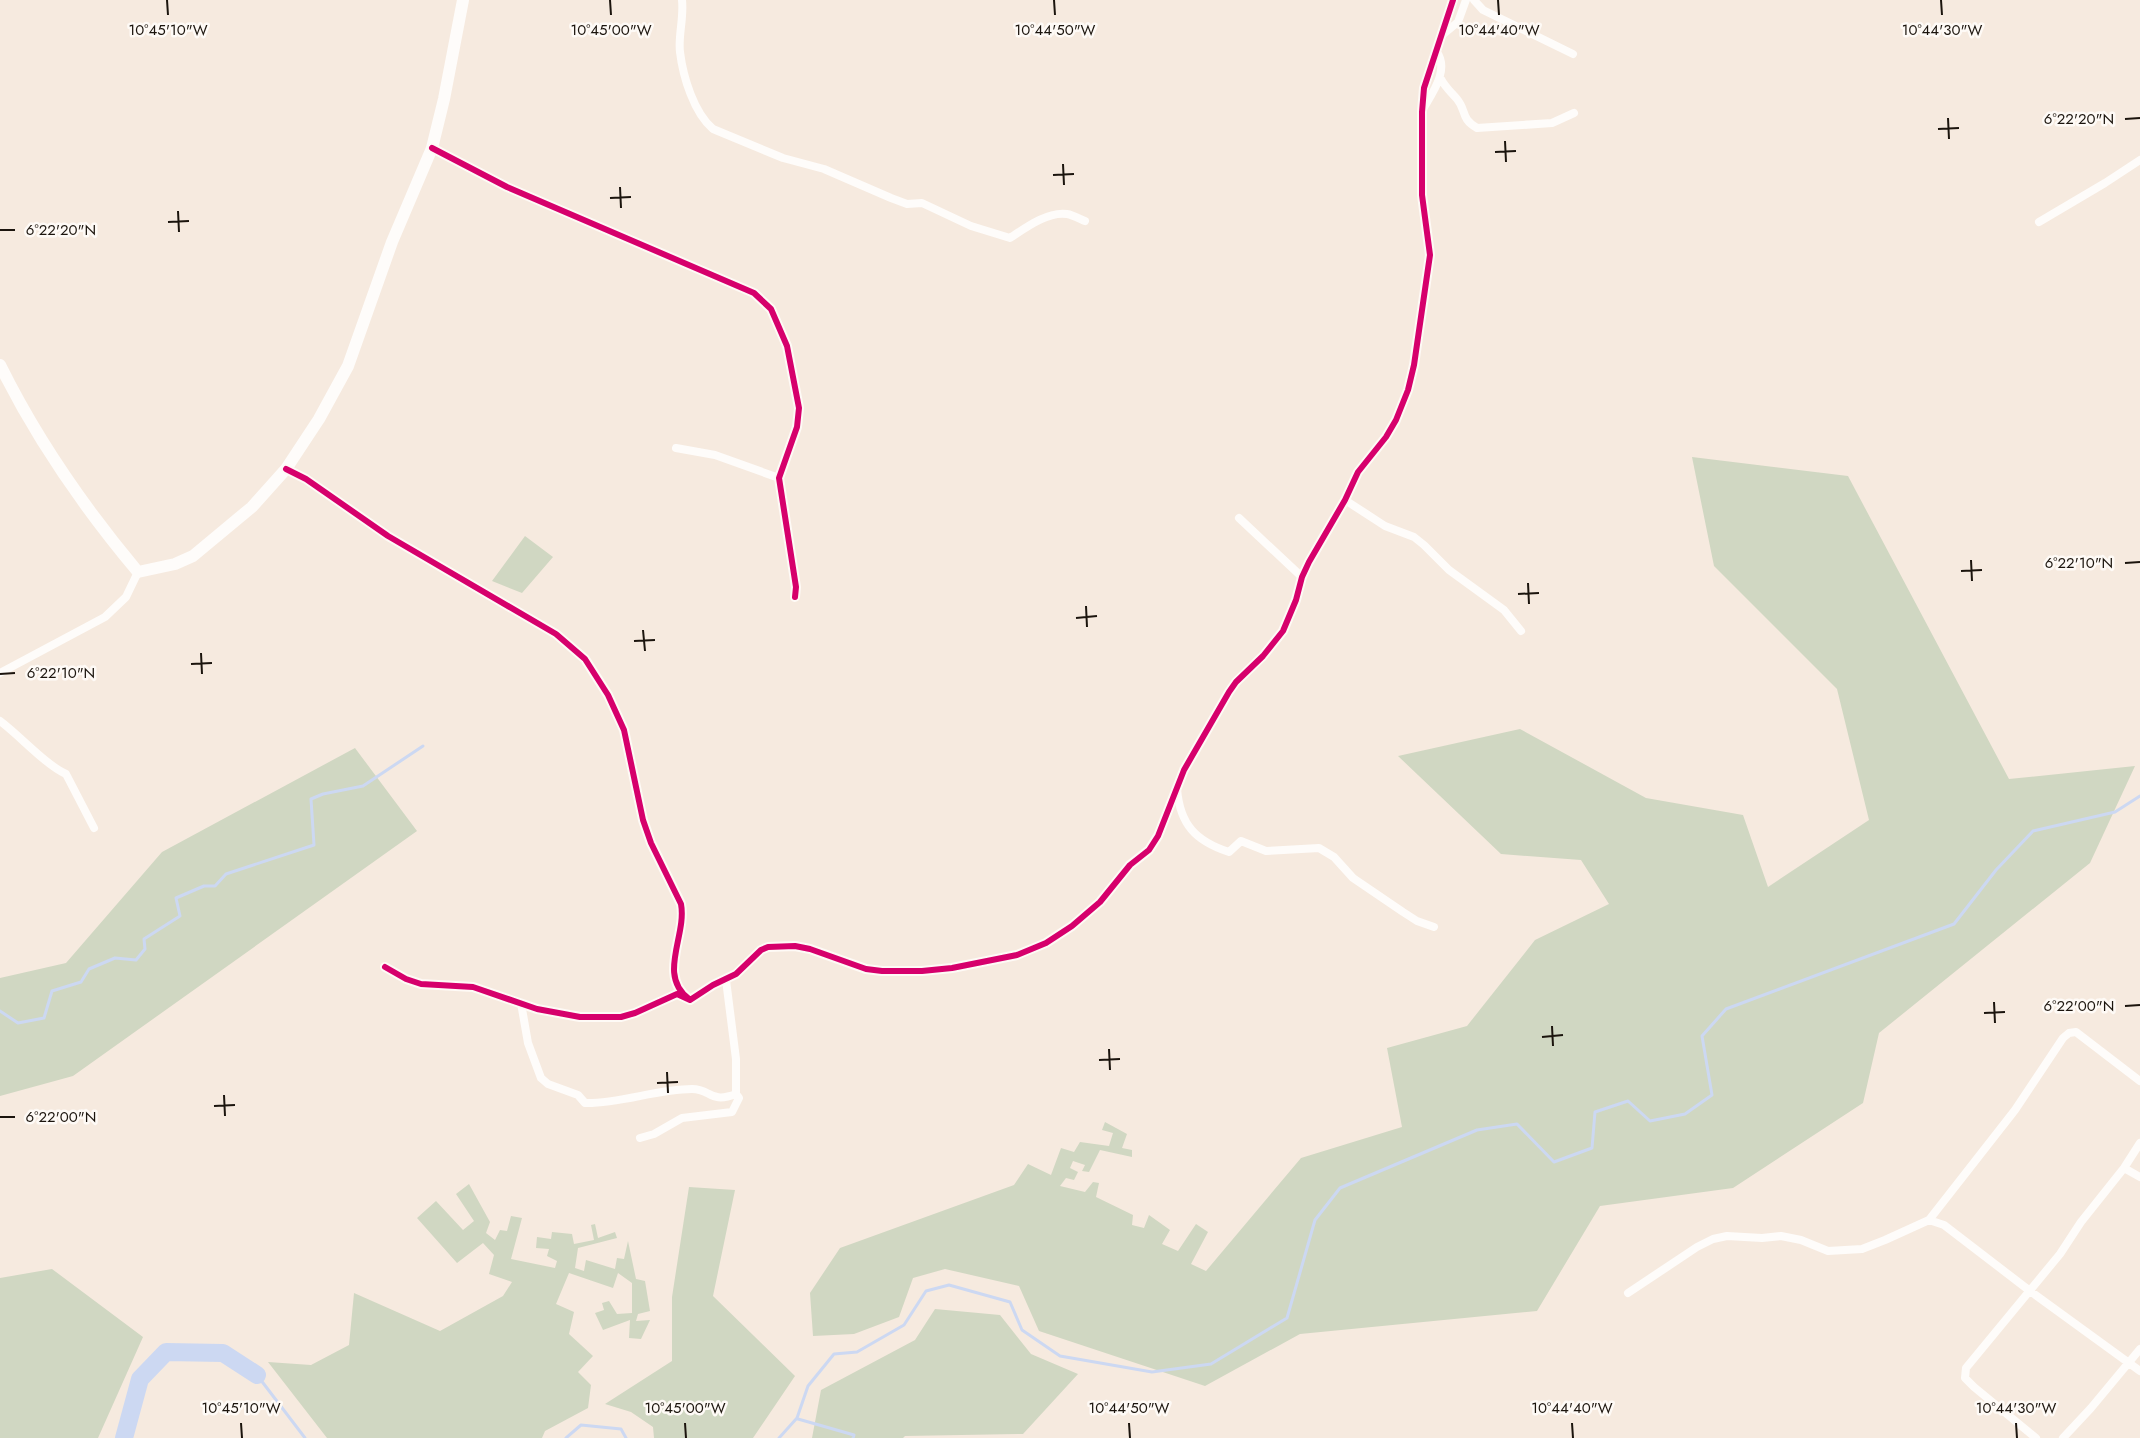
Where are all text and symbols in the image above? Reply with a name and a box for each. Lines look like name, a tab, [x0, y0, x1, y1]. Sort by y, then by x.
text: 10°45'10"W	[129, 19, 208, 41]
text: 10°45'00"W	[570, 19, 652, 41]
text: 10°44'50"W	[1015, 19, 1096, 41]
text: 10°44'40"W	[1458, 19, 1540, 41]
text: 10°44'30"W	[1902, 19, 1982, 41]
text: 6°22'20"N	[2044, 108, 2114, 130]
text: 6°22'20"N	[26, 219, 96, 241]
text: 6°22'10"N	[2045, 552, 2113, 574]
text: 6°22'10"N	[27, 662, 95, 684]
text: 6°22'00"N	[2044, 995, 2114, 1017]
text: 6°22'00"N	[26, 1106, 96, 1128]
text: 10°45'10"W	[202, 1397, 281, 1419]
text: 10°45'00"W	[644, 1397, 726, 1419]
text: 10°44'50"W	[1089, 1397, 1170, 1419]
text: 10°44'40"W	[1531, 1397, 1613, 1419]
text: 10°44'30"W	[1976, 1397, 2056, 1419]

